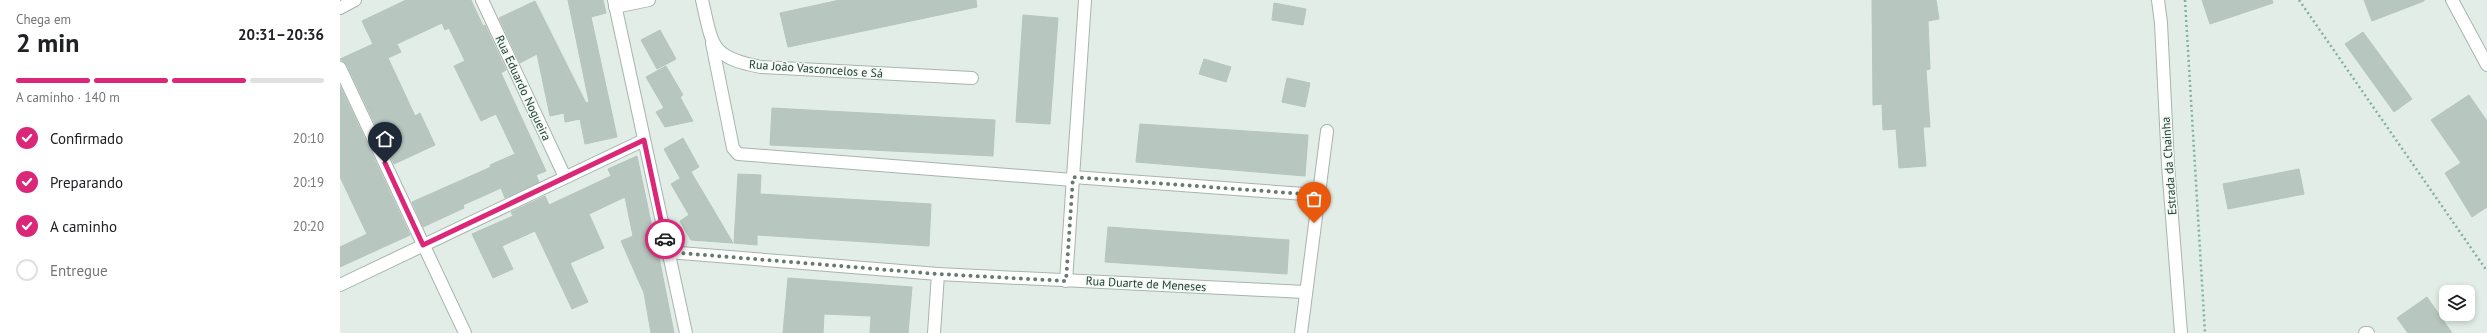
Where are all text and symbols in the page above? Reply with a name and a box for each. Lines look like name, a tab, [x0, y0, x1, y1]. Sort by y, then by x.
text: Chega em	[16, 11, 71, 28]
text: 20:31–20:36	[238, 25, 324, 44]
text: 2 min	[16, 26, 79, 59]
street label: Rua Eduardo Nogueira	[492, 33, 555, 143]
street label: Rua João Vasconcelos e Sá	[749, 56, 884, 81]
text: A caminho · 140 m	[16, 89, 120, 106]
street label: Estrada da Chainha	[2158, 116, 2179, 216]
pin	[368, 122, 402, 163]
icon: check	[16, 127, 38, 149]
icon: home	[374, 128, 396, 150]
text: Confirmado	[50, 129, 123, 148]
text: 20:10	[293, 130, 324, 147]
icon: check	[16, 171, 38, 193]
text: Preparando	[50, 173, 123, 192]
text: 20:19	[293, 174, 324, 191]
pin	[1297, 182, 1331, 223]
icon: bag	[1303, 188, 1325, 210]
icon: check	[16, 215, 38, 237]
text: A caminho	[50, 217, 117, 236]
text: 20:20	[293, 218, 324, 235]
courier	[645, 219, 685, 259]
icon: car	[654, 228, 676, 250]
text: Entregue	[50, 261, 108, 280]
street label: Rua Duarte de Meneses	[1085, 273, 1207, 294]
map controls	[2439, 285, 2475, 321]
button: layers	[2439, 285, 2475, 321]

